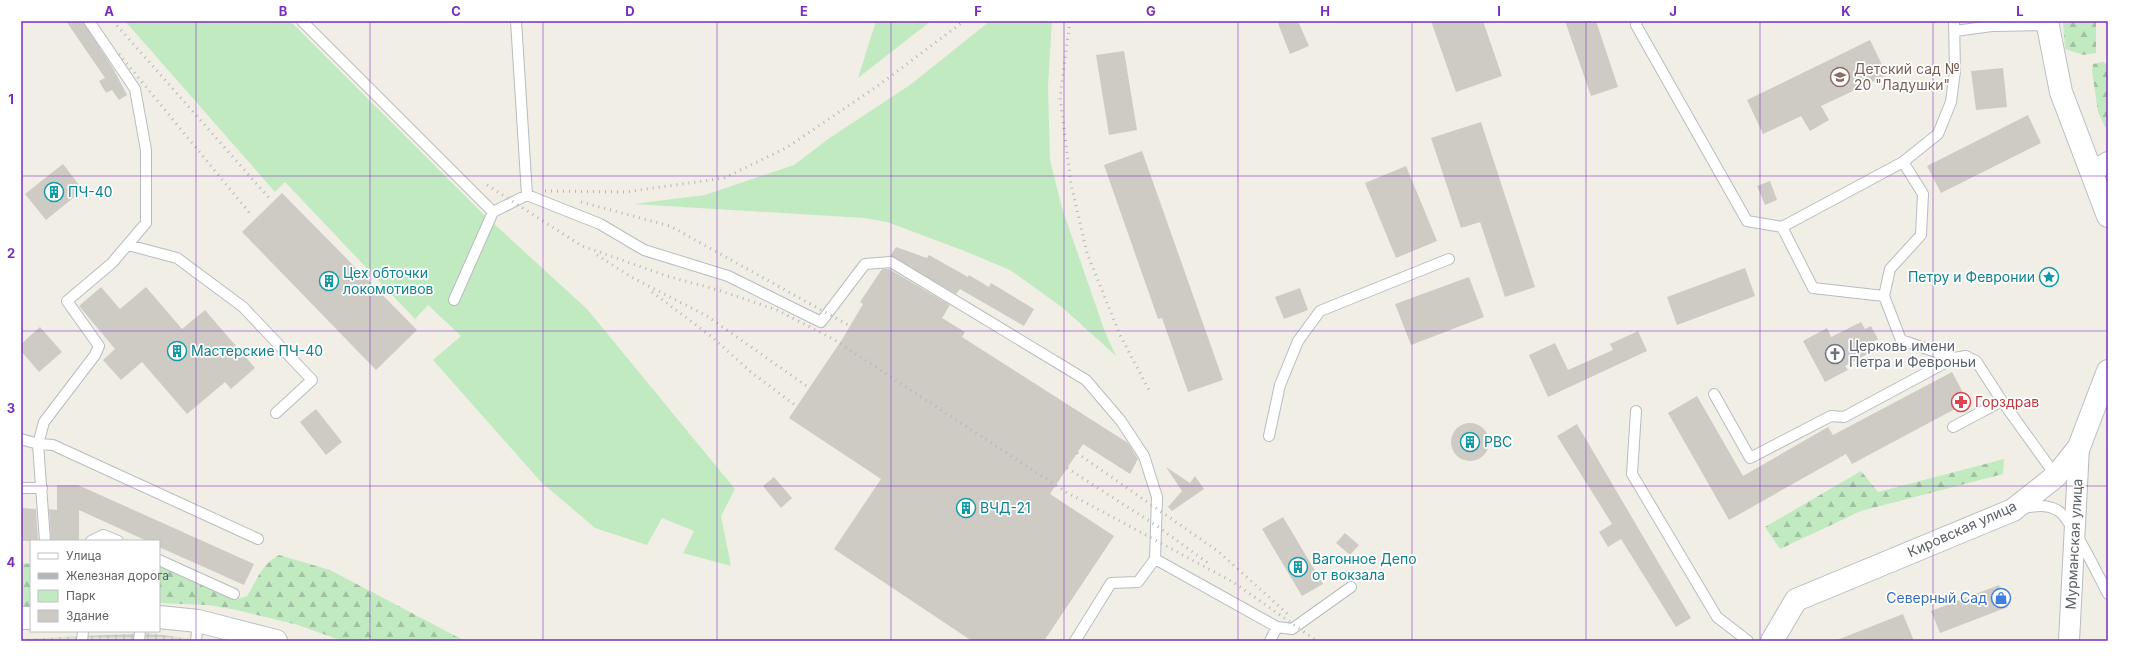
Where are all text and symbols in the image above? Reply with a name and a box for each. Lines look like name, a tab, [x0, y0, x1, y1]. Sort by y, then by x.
text: A	[104, 3, 114, 19]
text: B	[279, 3, 288, 19]
text: C	[451, 3, 461, 19]
text: D	[625, 3, 635, 19]
text: E	[800, 3, 808, 19]
text: F	[974, 3, 982, 19]
text: G	[1146, 3, 1156, 19]
text: H	[1320, 3, 1330, 19]
text: I	[1497, 3, 1501, 19]
text: J	[1669, 3, 1677, 19]
text: K	[1841, 3, 1851, 19]
text: L	[2016, 3, 2024, 19]
place label: Детский сад № 20 "Ладушки"	[1854, 60, 1960, 93]
school or university icon: Детский сад № 20 "Ладушки"	[1829, 66, 1851, 88]
text: 1	[8, 91, 14, 107]
building icon: ПЧ-40	[43, 181, 65, 203]
place label: ПЧ-40	[68, 183, 113, 200]
text: 2	[7, 245, 15, 261]
place label: Цех обточки локомотивов	[343, 264, 434, 297]
place icon: Петру и Февронии	[2038, 266, 2060, 288]
place label: Петру и Февронии	[1908, 268, 2035, 285]
building icon: Цех обточки локомотивов	[318, 270, 340, 292]
place label: Церковь имени Петра и Февроньи	[1849, 337, 1976, 370]
building icon: Мастерские ПЧ-40	[166, 340, 188, 362]
place label: Мастерские ПЧ-40	[191, 342, 323, 359]
church icon: Церковь имени Петра и Февроньи	[1824, 343, 1846, 365]
pharmacy icon: Горздрав	[1950, 391, 1972, 413]
place label: Горздрав	[1975, 393, 2039, 410]
text: 3	[7, 400, 15, 416]
building icon: РВС	[1459, 431, 1481, 453]
place label: РВС	[1484, 433, 1512, 450]
street label: Мурманская улица	[2062, 478, 2085, 610]
building icon: ВЧД-21	[955, 497, 977, 519]
street label: Кировская улица	[1905, 497, 2019, 560]
place label: ВЧД-21	[980, 499, 1031, 516]
legend	[30, 540, 160, 632]
text: Улица	[66, 548, 101, 563]
place label: Вагонное Депо от вокзала	[1312, 550, 1417, 583]
text: 4	[7, 554, 16, 570]
building icon: Вагонное Депо от вокзала	[1287, 556, 1309, 578]
text: Железная дорога	[66, 568, 169, 583]
shop icon: Северный Сад	[1990, 587, 2012, 609]
text: Парк	[66, 588, 96, 603]
place label: Северный Сад	[1886, 589, 1987, 606]
text: Здание	[66, 608, 109, 623]

